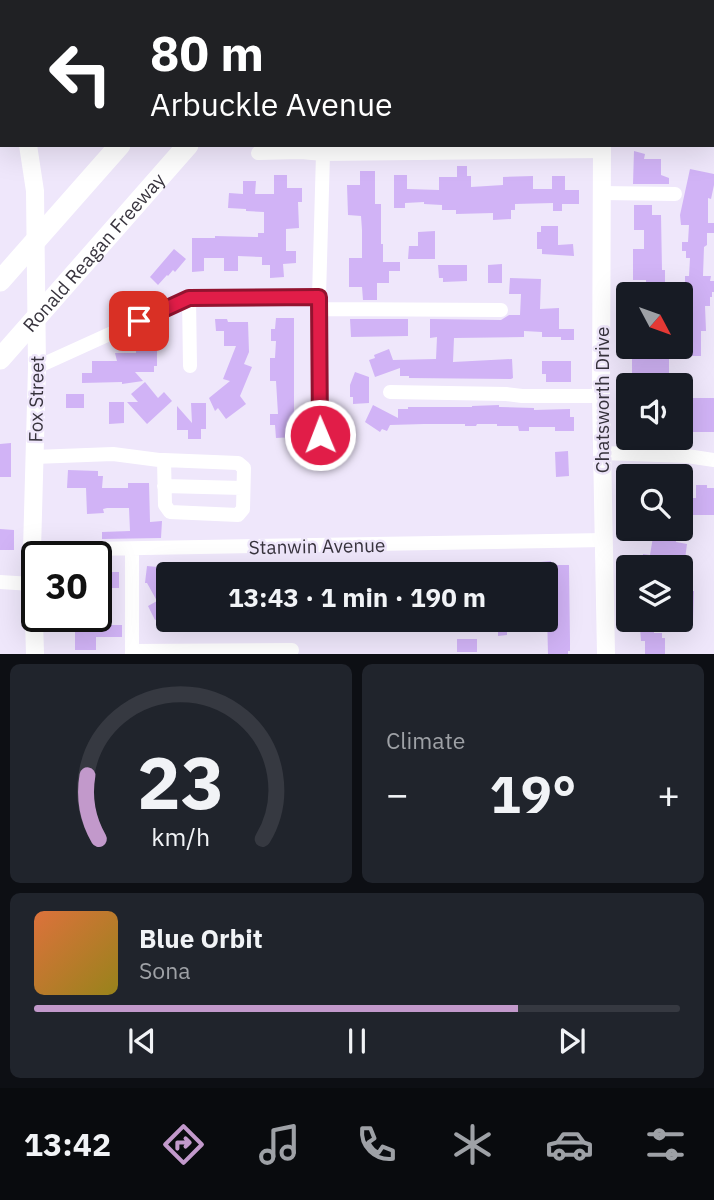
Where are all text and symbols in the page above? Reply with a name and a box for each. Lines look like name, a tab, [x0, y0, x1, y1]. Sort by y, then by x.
text: 80 m	[150, 21, 264, 84]
icon: left	[35, 28, 126, 119]
text: Arbuckle Avenue	[150, 83, 393, 125]
street label: Ronald Reagan Freeway	[17, 167, 170, 337]
north arrow	[616, 282, 693, 359]
map controls	[616, 282, 693, 632]
pin	[109, 291, 169, 351]
icon: arrive	[120, 302, 158, 340]
street label: Chatsworth Drive	[590, 327, 614, 473]
street label: Fox Street	[23, 355, 49, 443]
button: sound	[616, 373, 693, 450]
position arrow	[283, 398, 357, 472]
button: search	[616, 464, 693, 541]
street label: Stanwin Avenue	[248, 533, 386, 559]
speed limit sign: 30	[21, 541, 112, 632]
button: layers	[616, 555, 693, 632]
text: 13:43 · 1 min · 190 m	[228, 580, 486, 614]
text: Climate	[386, 725, 465, 755]
text: 23	[137, 735, 225, 830]
text: 19°	[490, 760, 576, 827]
text: −	[386, 769, 409, 818]
text: +	[657, 769, 680, 818]
text: km/h	[152, 820, 210, 853]
text: Blue Orbit	[139, 921, 263, 955]
text: Sona	[139, 955, 191, 985]
icon: previous	[123, 1022, 161, 1060]
icon: pause	[338, 1022, 376, 1060]
icon: next	[553, 1022, 591, 1060]
icon: directions	[159, 1120, 208, 1169]
icon: music	[255, 1120, 304, 1169]
icon: phone	[352, 1120, 401, 1169]
icon: climate	[448, 1120, 497, 1169]
icon: car	[545, 1120, 594, 1169]
icon: filters	[641, 1120, 690, 1169]
text: 13:42	[24, 1123, 111, 1165]

